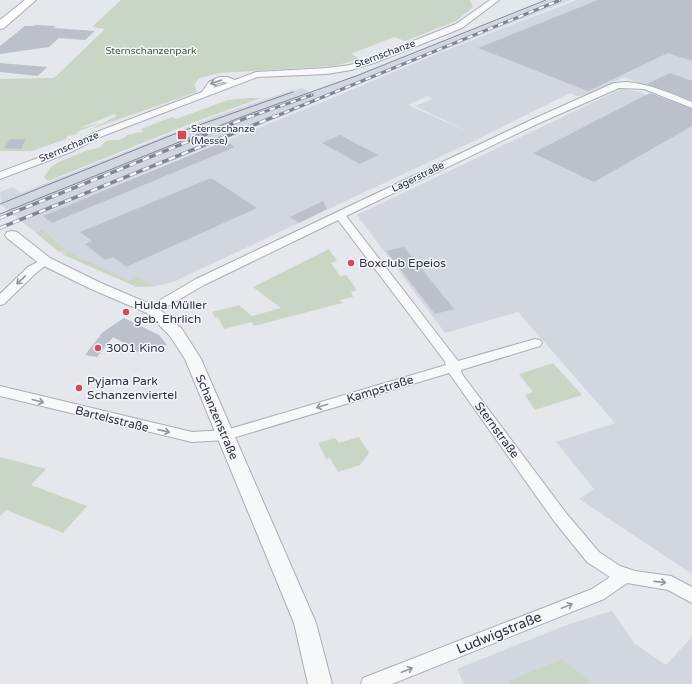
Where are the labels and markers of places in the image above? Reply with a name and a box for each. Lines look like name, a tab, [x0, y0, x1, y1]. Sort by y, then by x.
place label: Sternschanze (Messe)	[191, 123, 255, 147]
marker: Sternschanze (Messe)	[176, 129, 188, 141]
place label: Boxclub Epeios	[359, 256, 446, 270]
marker: Boxclub Epeios	[346, 258, 356, 268]
place label: Hulda Müller geb. Ehrlich	[134, 298, 207, 326]
marker: Hulda Müller geb. Ehrlich	[121, 307, 131, 317]
place label: 3001 Kino	[106, 341, 165, 355]
marker: 3001 Kino	[93, 343, 103, 353]
place label: Pyjama Park Schanzenviertel	[87, 374, 177, 402]
marker: Pyjama Park Schanzenviertel	[74, 383, 84, 393]

